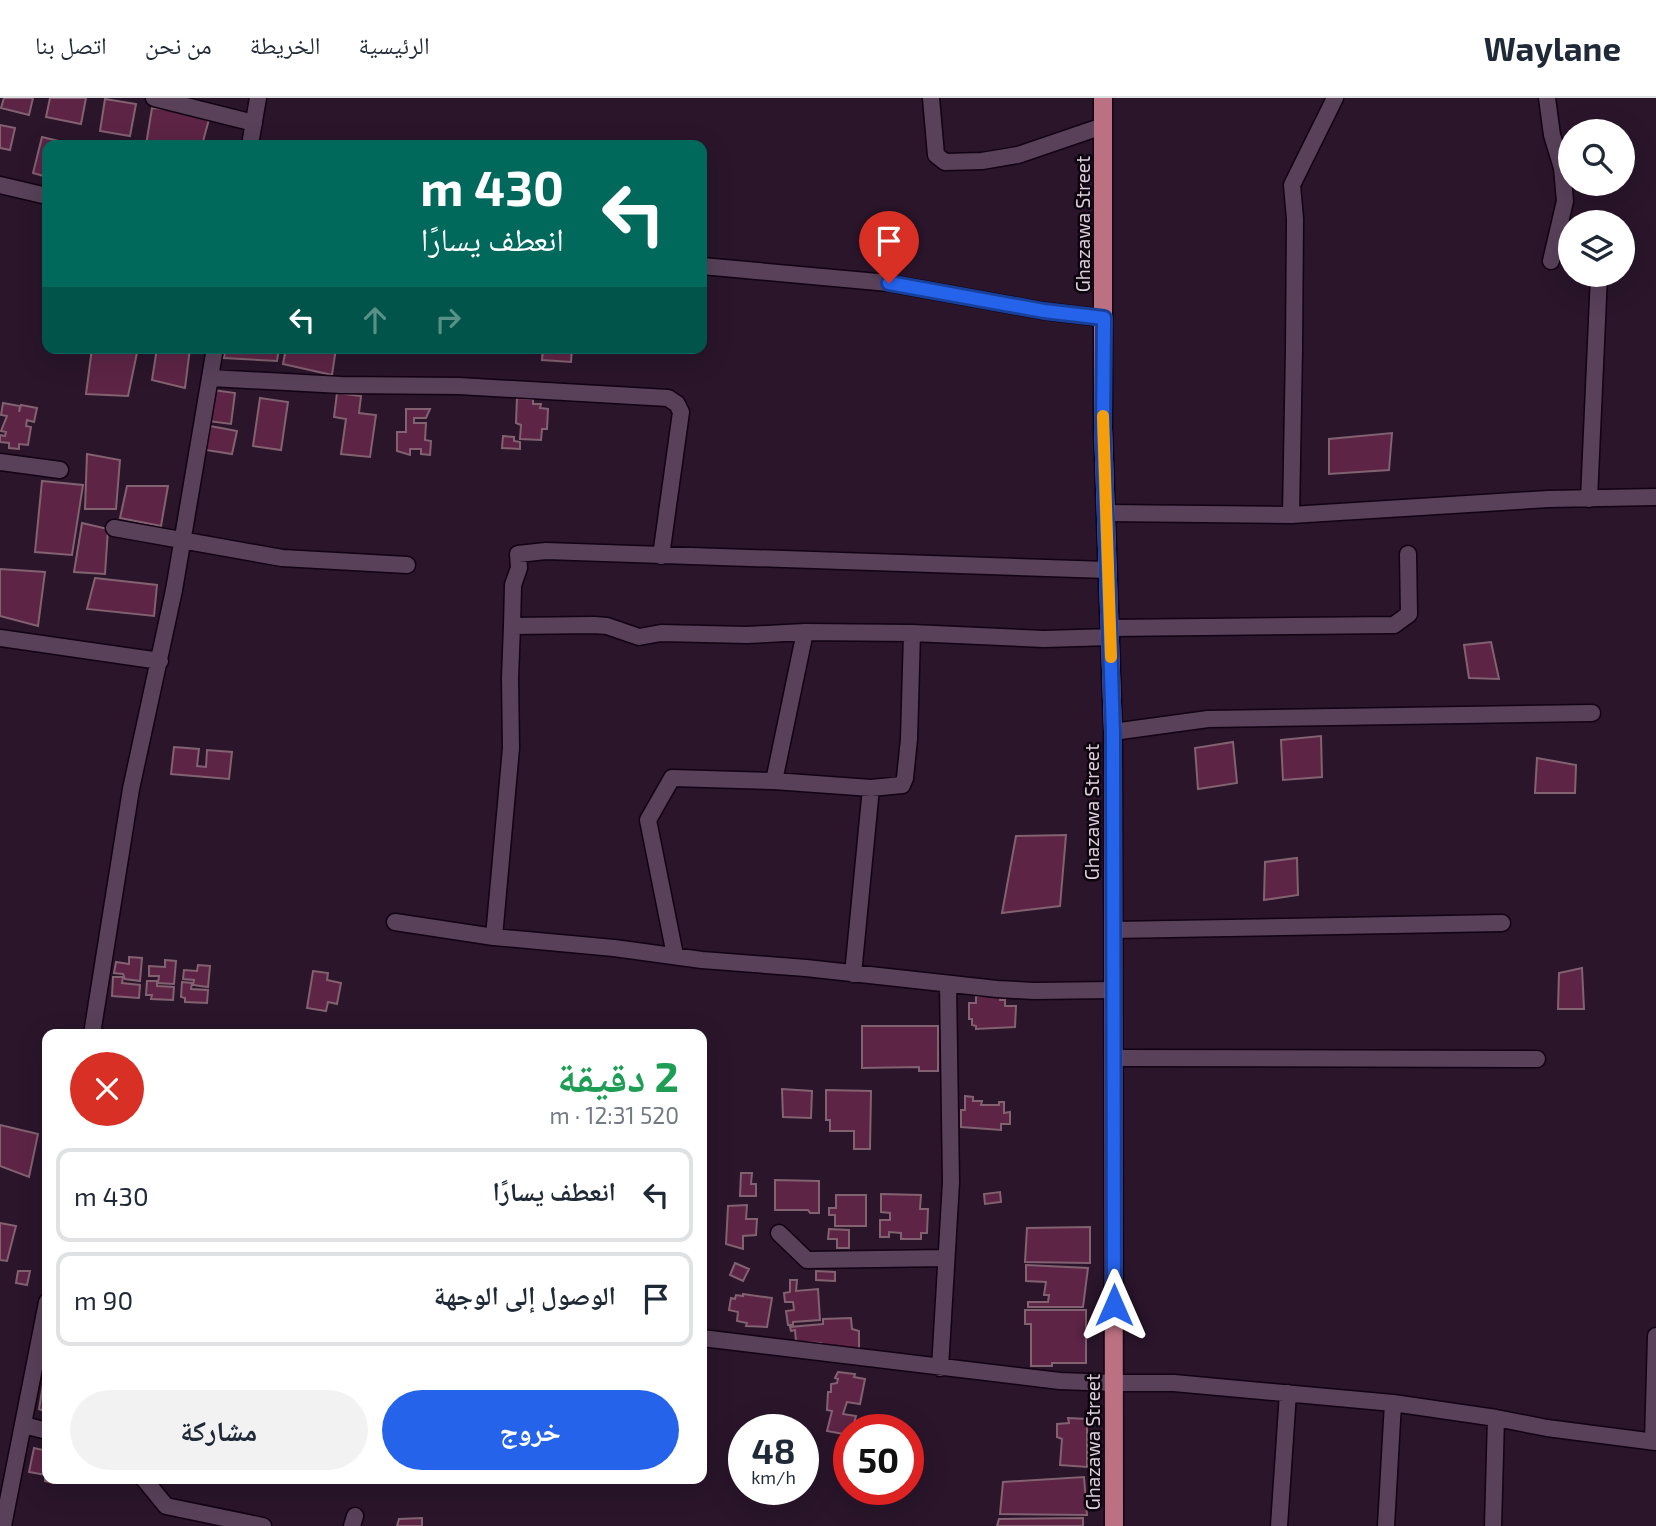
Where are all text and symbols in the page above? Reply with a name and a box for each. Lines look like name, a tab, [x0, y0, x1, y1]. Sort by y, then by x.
text: Waylane	[1484, 28, 1621, 68]
text: اتصل بنا	[35, 30, 107, 59]
text: من نحن	[145, 30, 212, 59]
text: الخريطة	[250, 30, 320, 59]
text: الرئيسية	[358, 30, 430, 59]
map controls	[1558, 119, 1635, 287]
button: search	[1558, 119, 1635, 196]
street label: Ghazawa Street	[1071, 156, 1094, 292]
text: 430 m	[420, 157, 564, 216]
icon: left	[588, 168, 679, 259]
button: layers	[1558, 210, 1635, 287]
pin	[859, 211, 919, 283]
text: انعطف يسارًا	[421, 219, 564, 257]
icon: arrive	[870, 222, 908, 260]
icon: left	[283, 301, 321, 339]
icon: ahead	[356, 301, 394, 339]
icon: right	[429, 301, 467, 339]
street label: Ghazawa Street	[1080, 744, 1103, 880]
text: 2 دقيقة	[557, 1050, 679, 1100]
button: close	[70, 1052, 144, 1126]
text: 520 m · 12:31	[549, 1101, 679, 1129]
text: انعطف يسارًا	[492, 1175, 616, 1206]
icon: left	[637, 1176, 675, 1214]
text: 430 m	[74, 1180, 149, 1211]
position arrow	[1077, 1268, 1151, 1342]
text: الوصول إلى الوجهة	[434, 1279, 616, 1310]
icon: arrive	[637, 1280, 675, 1318]
text: 90 m	[74, 1284, 133, 1315]
street label: Ghazawa Street	[1081, 1374, 1104, 1510]
button: مشاركة	[70, 1390, 368, 1470]
button: خروج	[382, 1390, 679, 1470]
speed limit sign: 50	[833, 1414, 924, 1505]
text: 48	[751, 1429, 796, 1471]
text: km/h	[751, 1466, 796, 1488]

